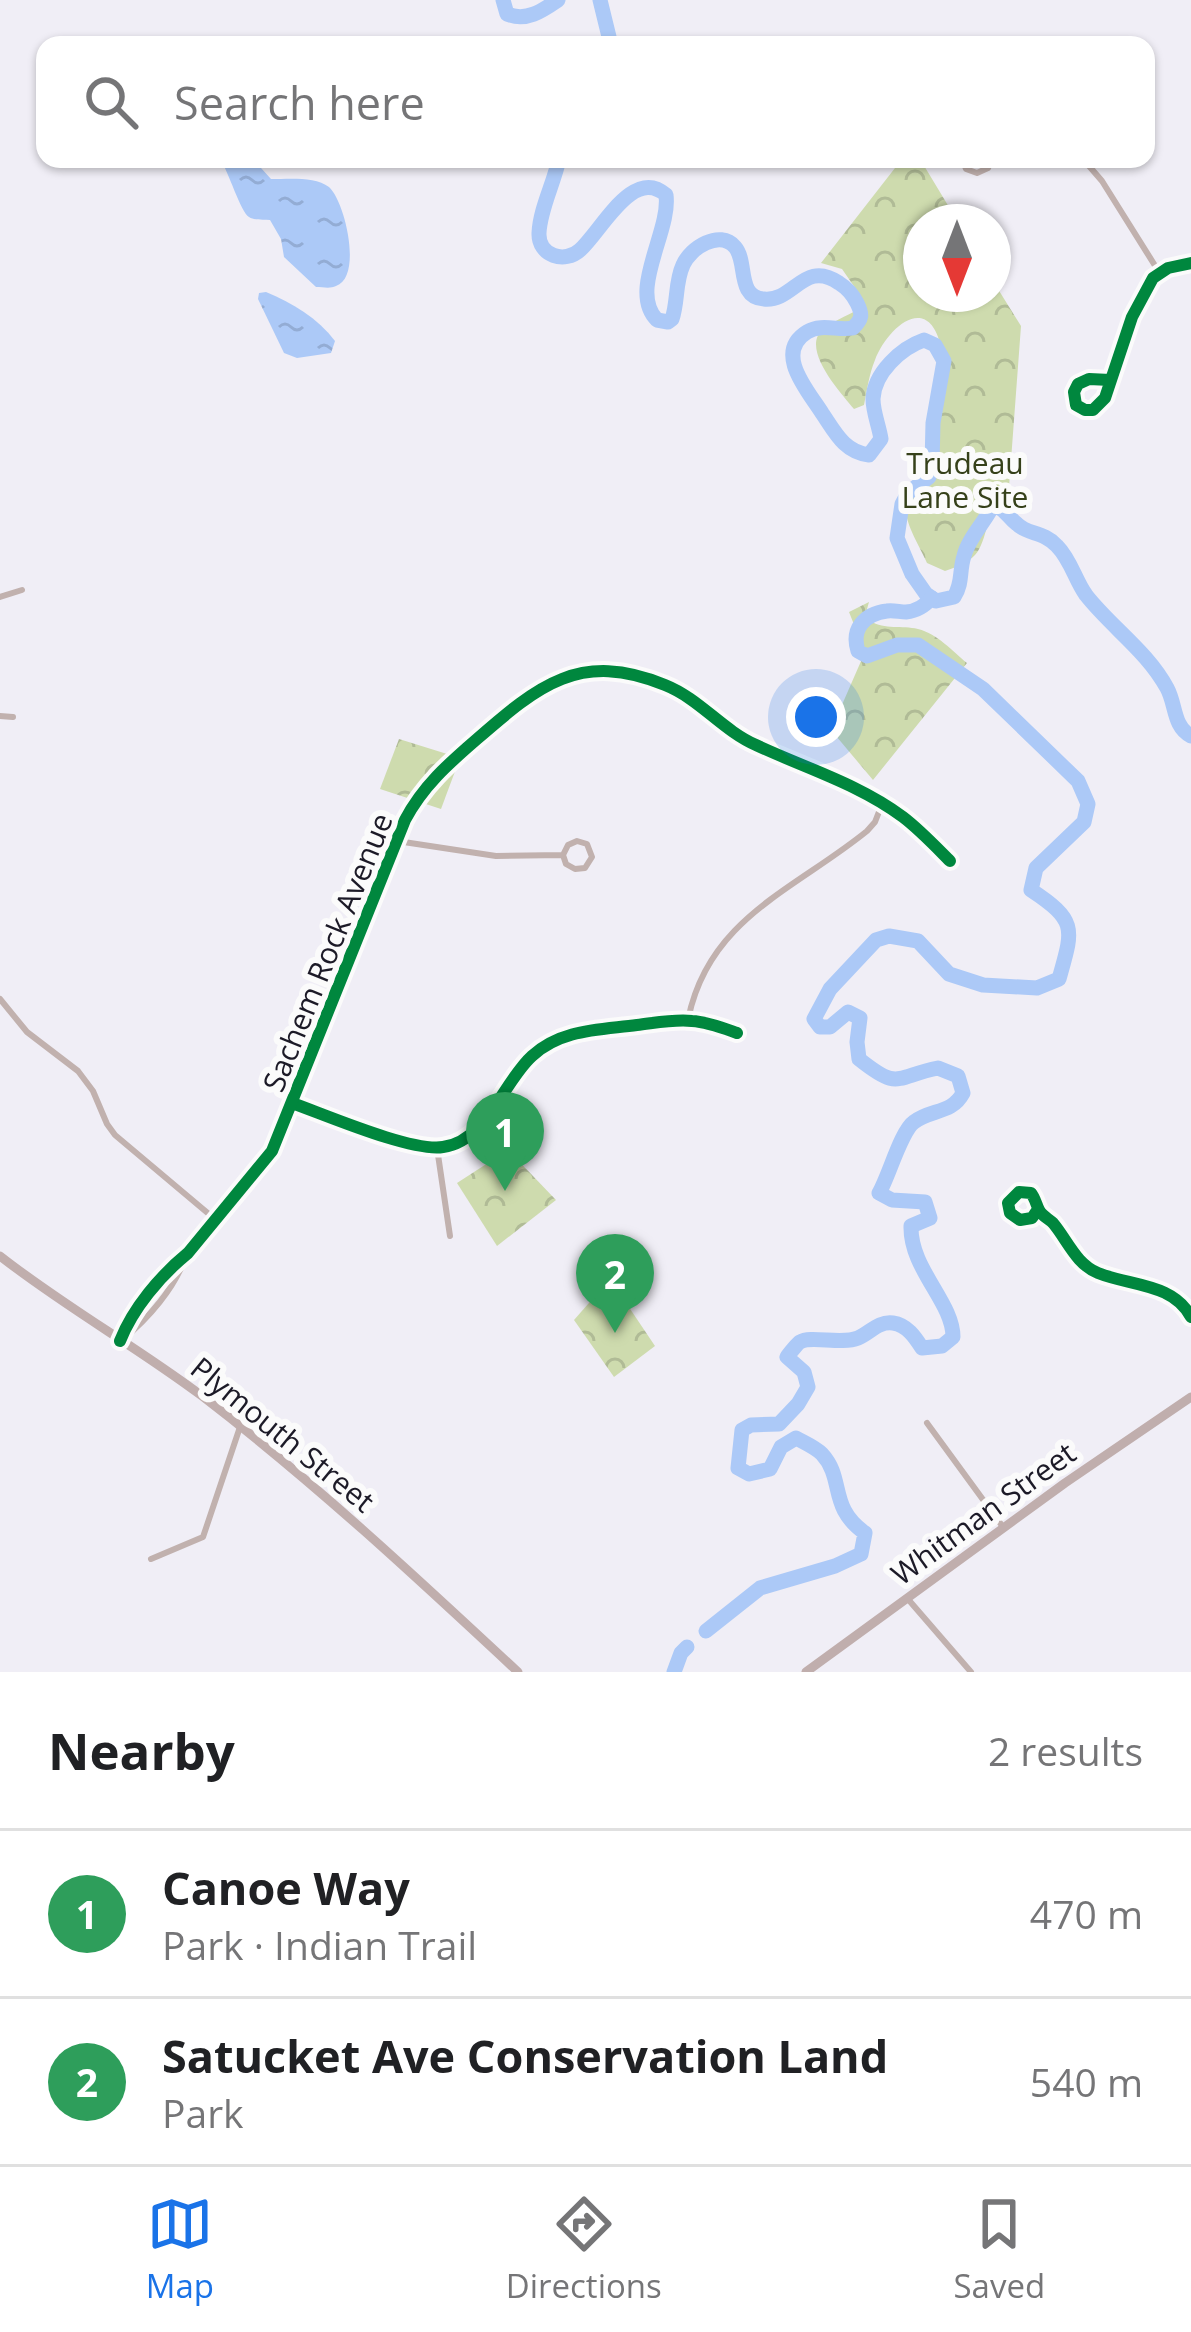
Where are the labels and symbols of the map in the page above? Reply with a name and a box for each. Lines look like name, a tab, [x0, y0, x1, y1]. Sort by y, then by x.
north arrow	[903, 204, 1011, 312]
park label: Trudeau Lane Site	[902, 442, 1028, 517]
your location	[786, 687, 846, 747]
street label: Sachem Rock Avenue	[252, 807, 402, 1097]
pin: 1	[466, 1092, 544, 1191]
pin: 2	[576, 1234, 654, 1333]
street label: Plymouth Street	[182, 1347, 384, 1521]
street label: Whitman Street	[882, 1432, 1084, 1594]

